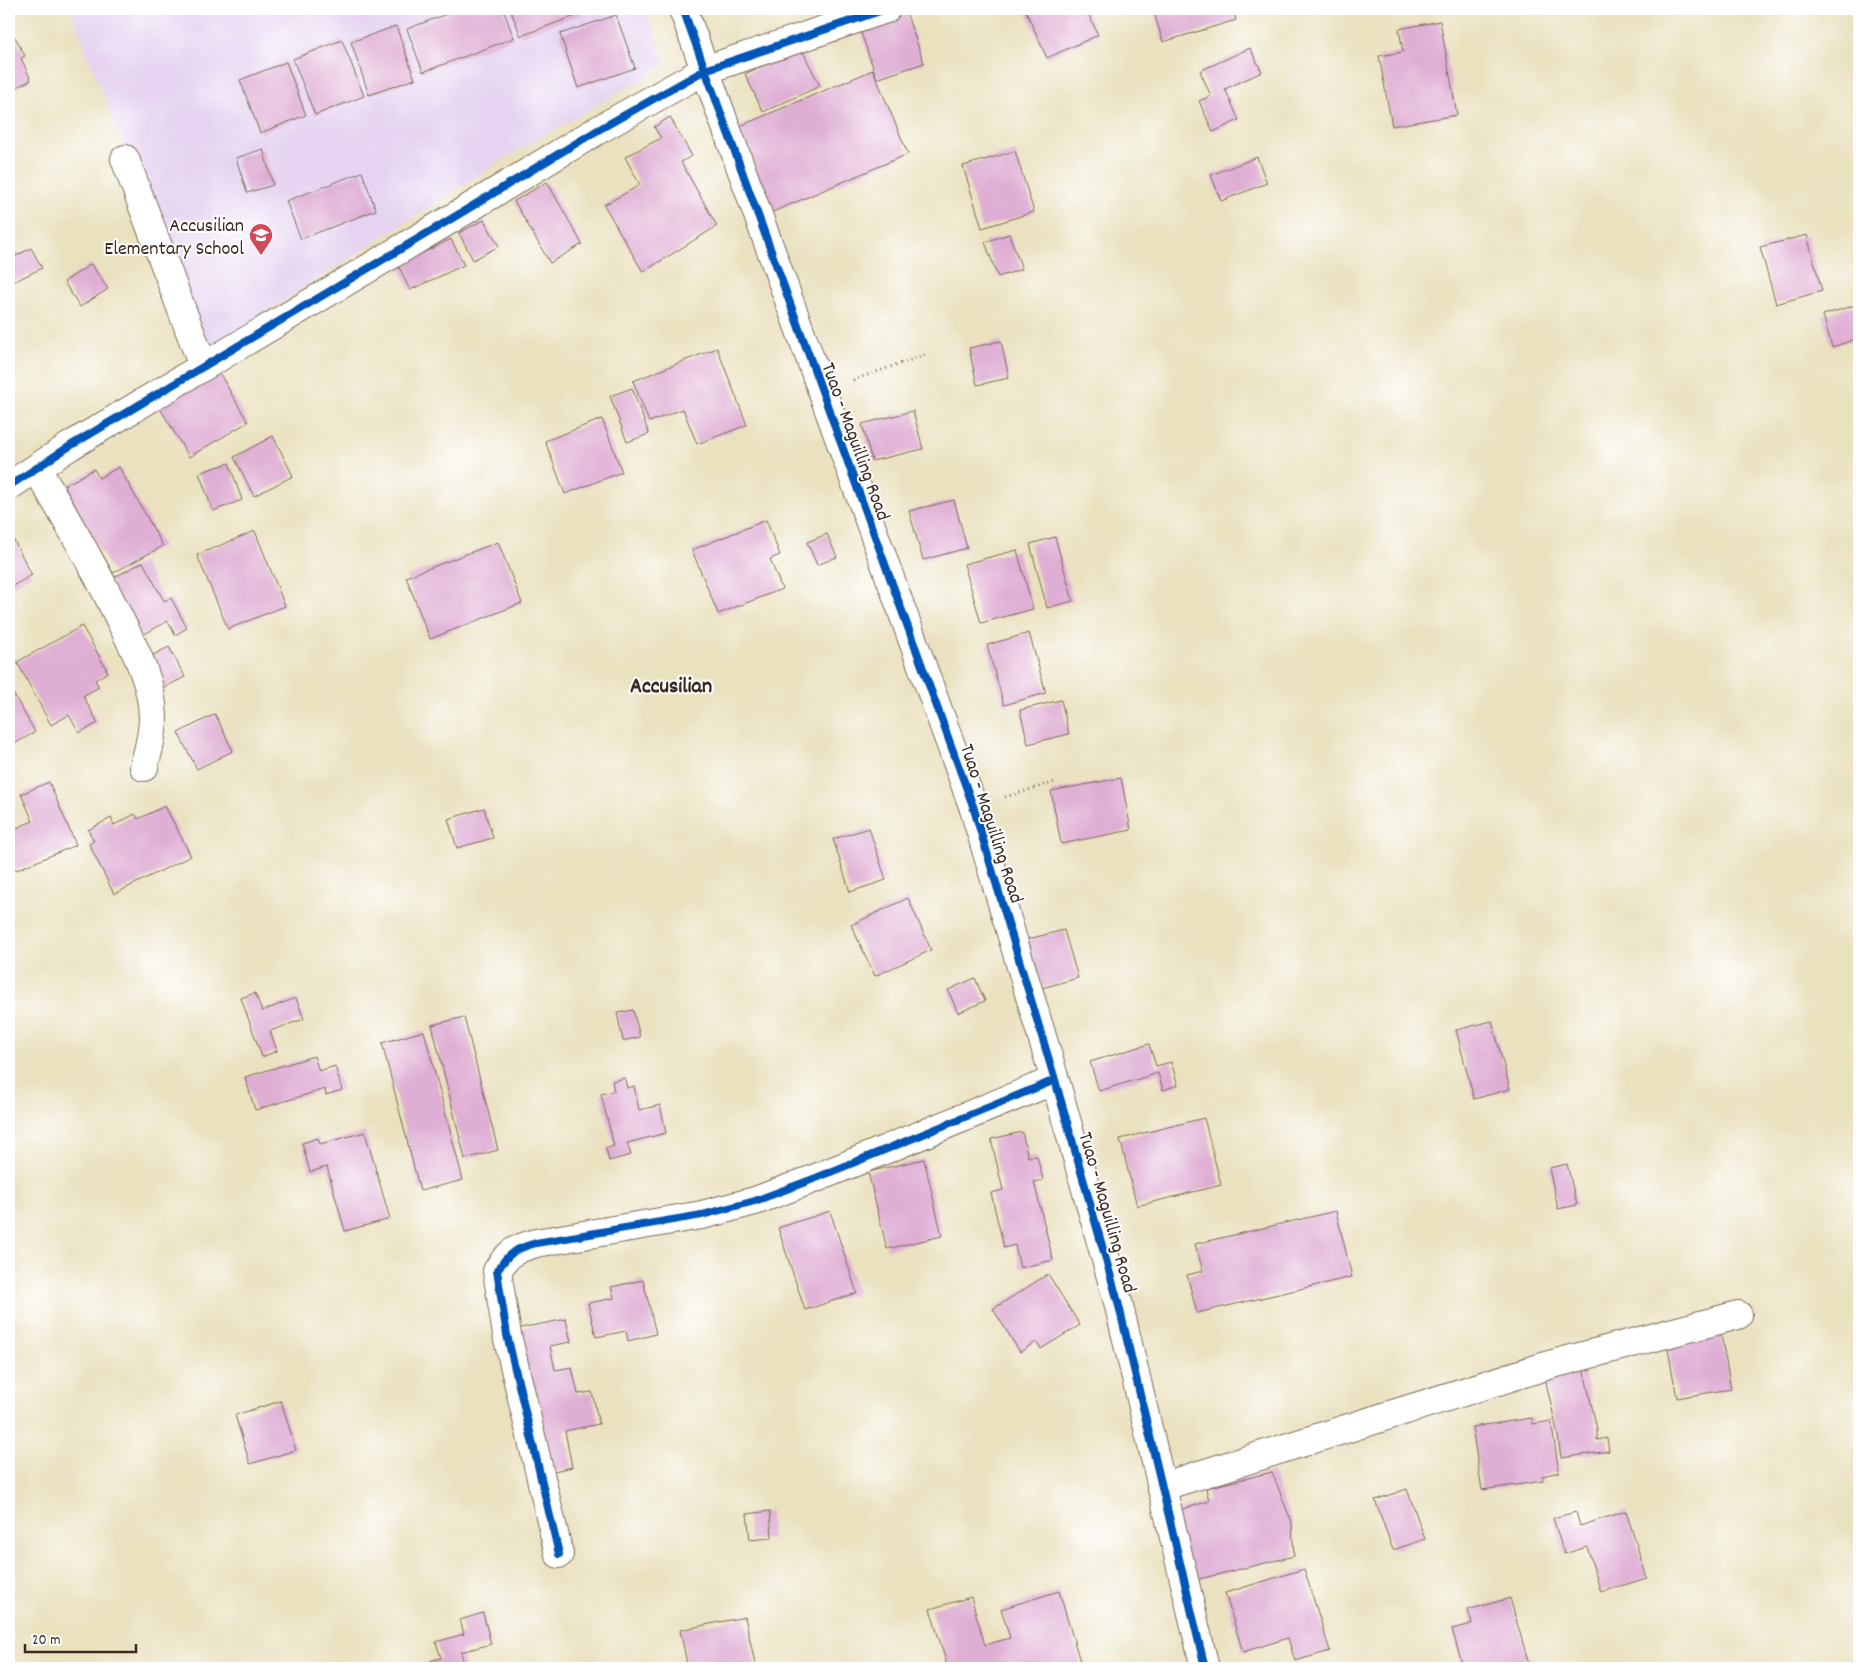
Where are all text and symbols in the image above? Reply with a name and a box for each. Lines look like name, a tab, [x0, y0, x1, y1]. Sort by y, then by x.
place label: Accusilian Elementary School	[104, 213, 244, 264]
school or university icon: Accusilian Elementary School	[248, 222, 274, 256]
street label: Tuao - Maguilling Road	[813, 359, 896, 525]
district label: Accusilian	[630, 672, 712, 703]
street label: Tuao - Maguilling Road	[951, 741, 1029, 907]
street label: Tuao - Maguilling Road	[1070, 1129, 1142, 1297]
scale bar	[25, 1622, 136, 1654]
text: 20 m	[32, 1630, 60, 1652]

